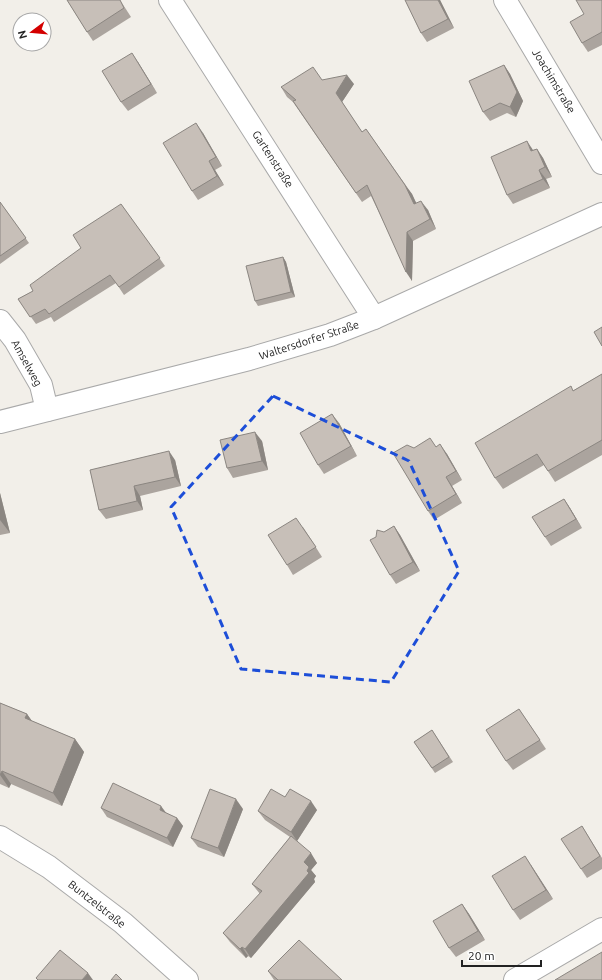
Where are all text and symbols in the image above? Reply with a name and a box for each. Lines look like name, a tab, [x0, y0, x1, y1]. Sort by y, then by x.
north arrow	[12, 12, 52, 52]
text: N	[15, 29, 29, 40]
street label: Joachimstraße	[530, 47, 578, 115]
street label: Gartenstraße	[250, 128, 296, 190]
street label: Waltersdorfer Straße	[258, 318, 360, 362]
street label: Amselweg	[9, 338, 45, 388]
street label: Buntzelstraße	[66, 878, 128, 930]
scale bar	[462, 942, 541, 968]
text: 20 m	[468, 949, 495, 962]

